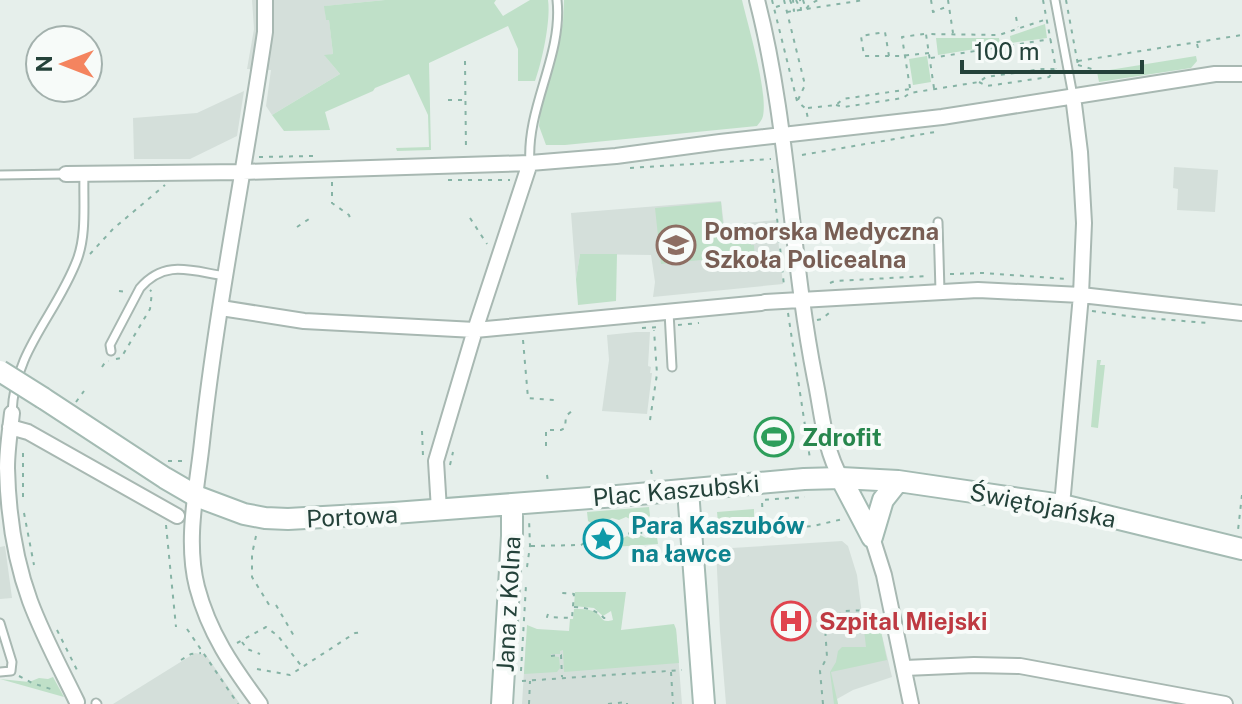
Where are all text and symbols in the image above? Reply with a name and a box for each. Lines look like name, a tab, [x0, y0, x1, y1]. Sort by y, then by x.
north arrow	[24, 24, 104, 104]
scale bar	[962, 24, 1142, 74]
text: 100 m	[974, 37, 1040, 65]
text: N	[31, 55, 57, 73]
place label: Pomorska Medyczna Szkoła Policealna	[704, 217, 939, 273]
school or university icon: Pomorska Medyczna Szkoła Policealna	[655, 224, 697, 266]
sports icon: Zdrofit	[753, 416, 795, 458]
place label: Zdrofit	[802, 423, 882, 451]
street label: Plac Kaszubski	[592, 469, 760, 511]
street label: Świętojańska	[967, 477, 1119, 533]
street label: Portowa	[305, 500, 399, 532]
place label: Para Kaszubów na ławce	[631, 511, 805, 567]
place icon: Para Kaszubów na ławce	[582, 518, 624, 560]
street label: Jana z Kolna	[490, 535, 526, 673]
hospital icon: Szpital Miejski	[770, 600, 812, 642]
place label: Szpital Miejski	[819, 607, 987, 635]

